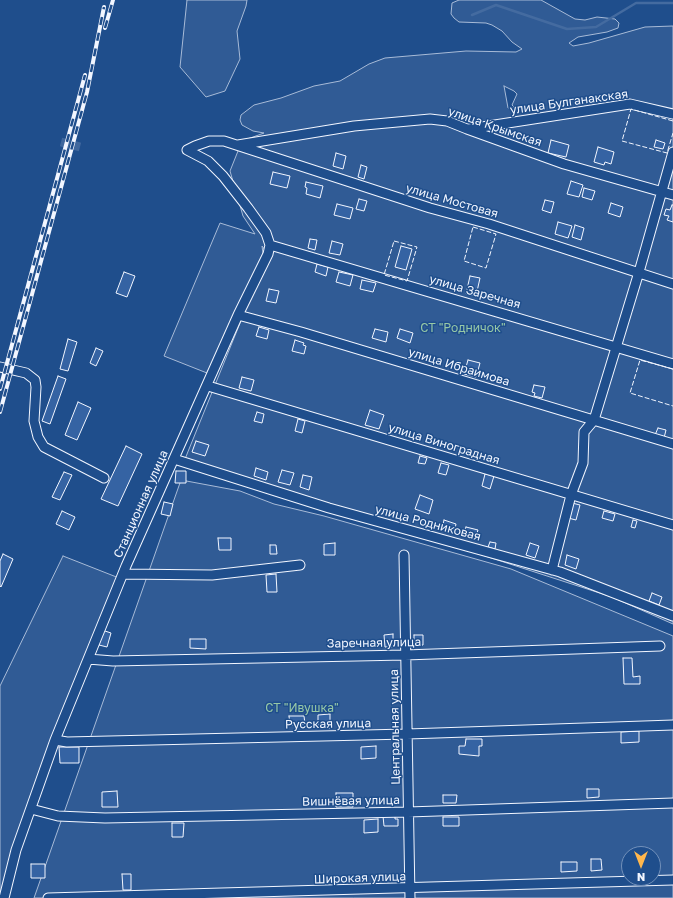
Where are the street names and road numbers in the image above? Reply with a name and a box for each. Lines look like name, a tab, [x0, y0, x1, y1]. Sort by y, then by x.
street label: улица Булганакская	[509, 87, 629, 117]
street label: улица Крымская	[446, 104, 544, 150]
street label: улица Мостовая	[404, 181, 500, 221]
street label: улица Заречная	[428, 272, 522, 312]
street label: улица Ибраимова	[407, 345, 511, 389]
street label: улица Виноградная	[386, 420, 502, 468]
street label: Станционная улица	[111, 448, 171, 560]
street label: улица Родниковая	[373, 502, 483, 544]
street label: Заречная улица	[327, 635, 421, 651]
street label: Центральная улица	[387, 669, 403, 785]
street label: Русская улица	[285, 716, 371, 732]
street label: Вишнёвая улица	[302, 793, 400, 809]
street label: Широкая улица	[314, 869, 406, 887]

